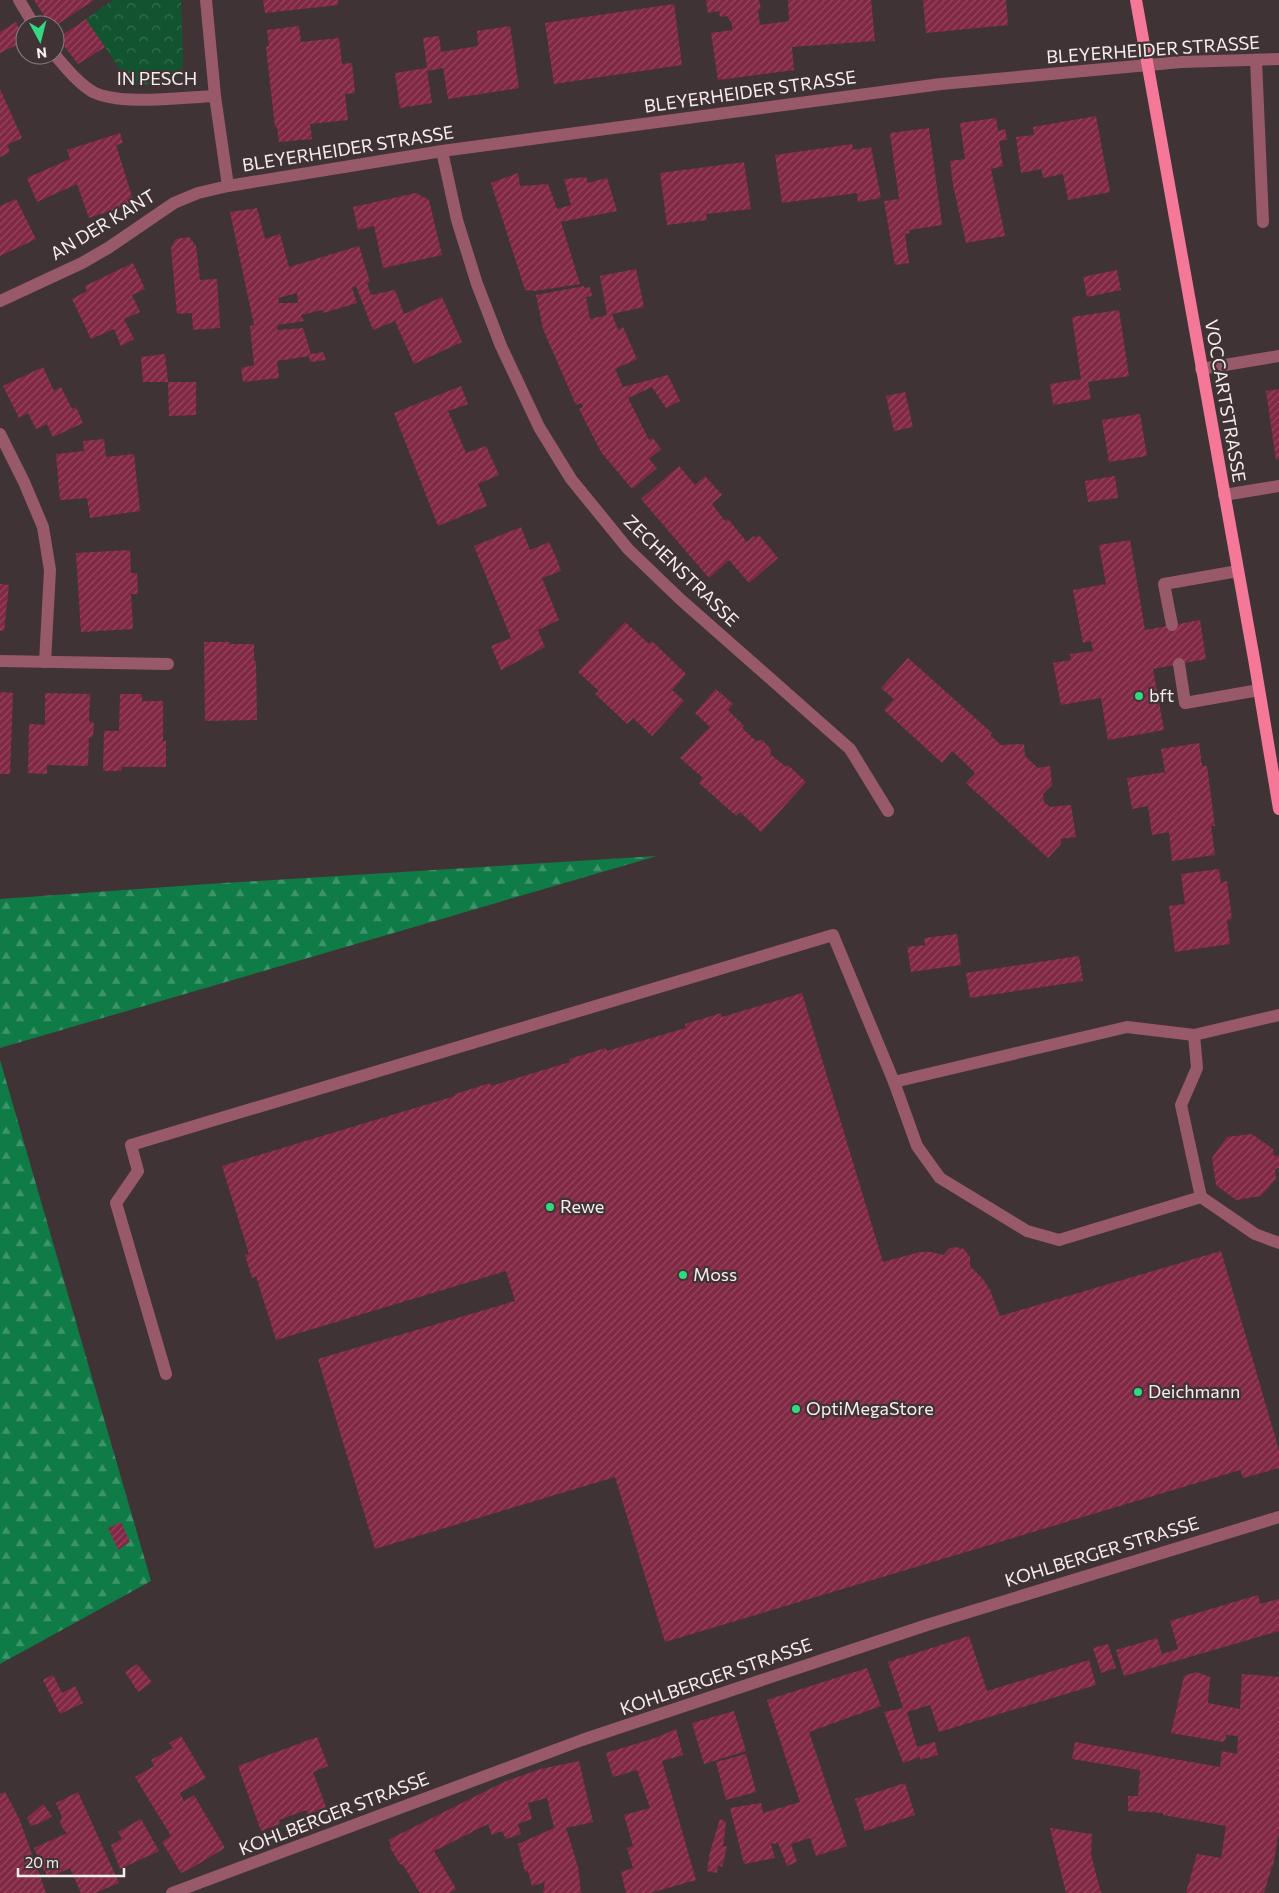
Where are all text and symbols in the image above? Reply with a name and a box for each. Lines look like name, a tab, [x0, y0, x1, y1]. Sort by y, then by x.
north arrow	[15, 15, 65, 65]
street label: BLEYERHEIDER STRASSE	[1045, 31, 1260, 67]
text: N	[35, 44, 48, 62]
street label: BLEYERHEIDER STRASSE	[642, 65, 857, 117]
street label: IN PESCH	[117, 67, 197, 89]
street label: BLEYERHEIDER STRASSE	[240, 120, 455, 176]
street label: AN DER KANT	[46, 184, 159, 264]
street label: VOCCARTSTRASSE	[1201, 318, 1251, 484]
street label: ZECHENSTRASSE	[620, 510, 744, 631]
place label: bft	[1149, 684, 1174, 706]
marker: bft	[1133, 690, 1145, 702]
place label: Rewe	[560, 1195, 604, 1217]
marker: Rewe	[544, 1201, 556, 1213]
place label: Moss	[693, 1263, 737, 1285]
marker: Moss	[677, 1269, 689, 1281]
place label: Deichmann	[1148, 1380, 1240, 1402]
marker: Deichmann	[1132, 1386, 1144, 1398]
place label: OptiMegaStore	[806, 1397, 934, 1419]
marker: OptiMegaStore	[790, 1403, 802, 1415]
street label: KOHLBERGER STRASSE	[1002, 1511, 1201, 1591]
street label: KOHLBERGER STRASSE	[617, 1633, 815, 1719]
street label: KOHLBERGER STRASSE	[236, 1767, 432, 1859]
scale bar	[18, 1846, 124, 1878]
text: 20 m	[25, 1853, 59, 1871]

